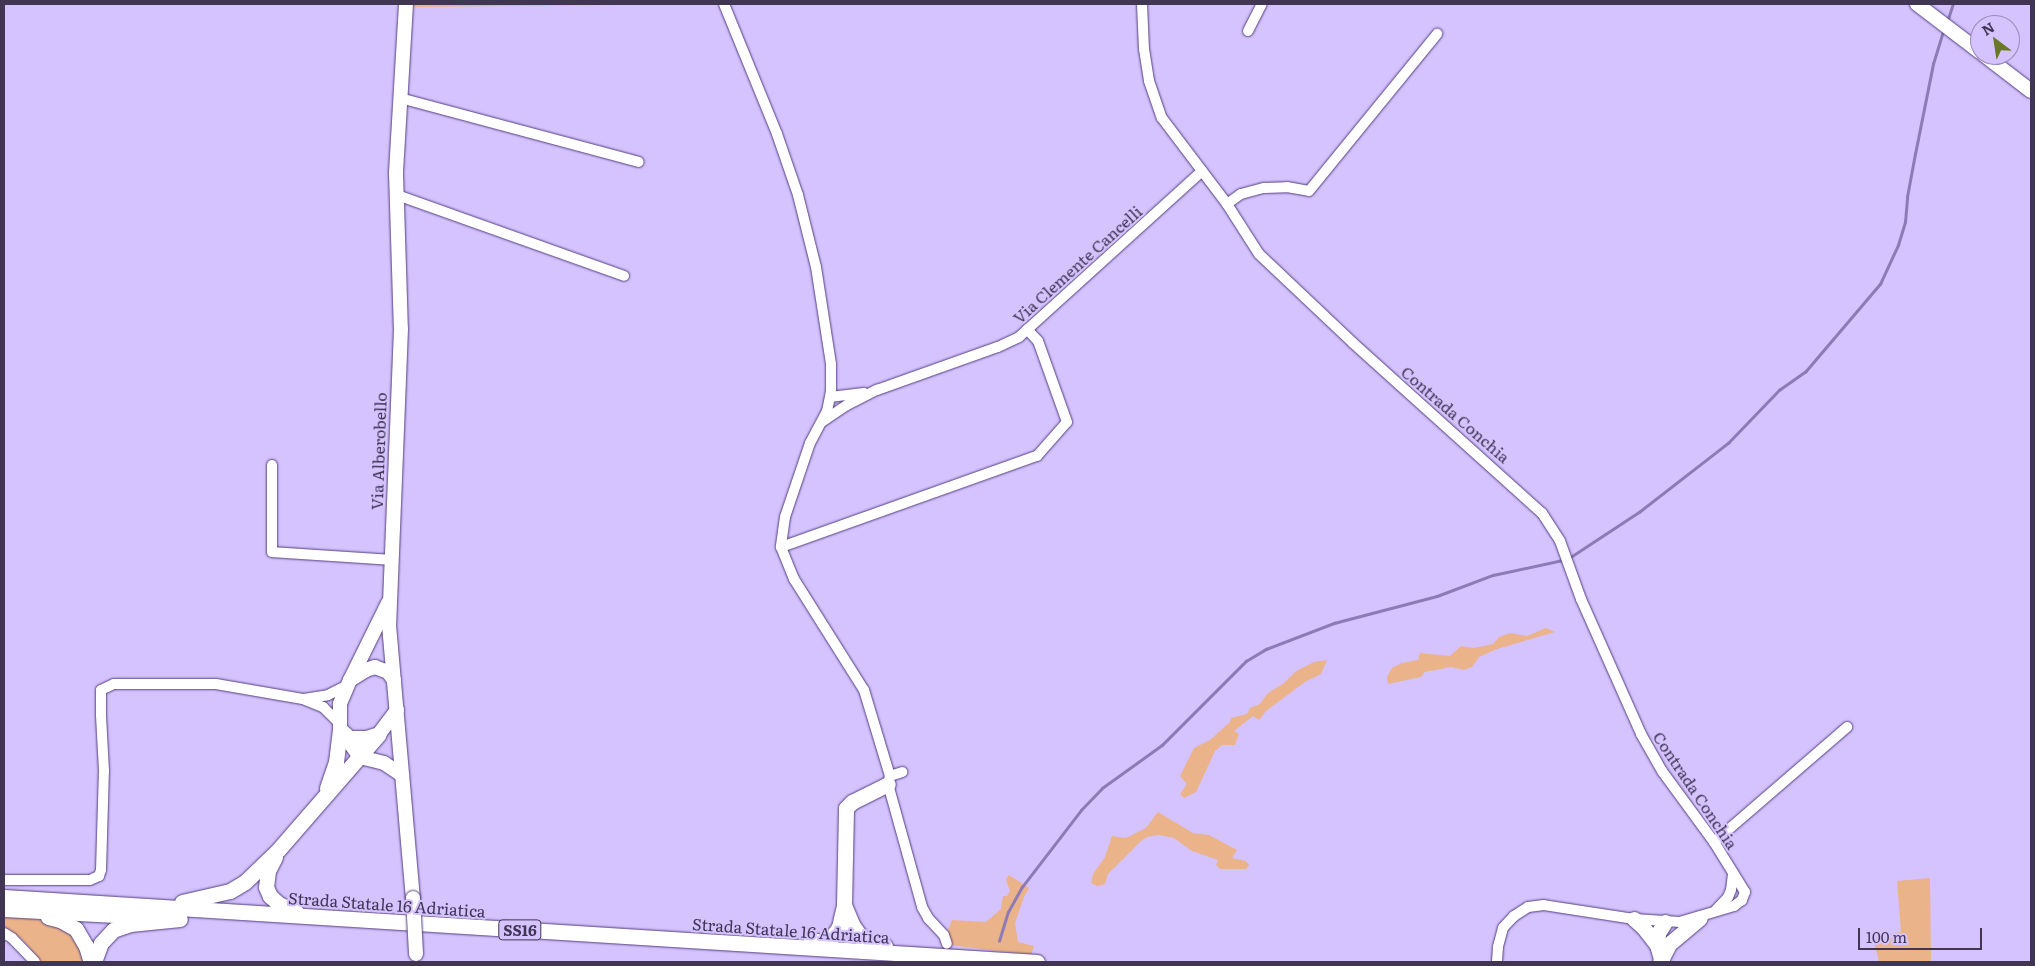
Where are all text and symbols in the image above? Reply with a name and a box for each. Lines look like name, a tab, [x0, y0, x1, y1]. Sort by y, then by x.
north arrow	[1970, 15, 2020, 65]
text: N	[1978, 16, 1998, 40]
street label: Via Clemente Cancelli	[1009, 201, 1145, 327]
street label: Contrada Conchia	[1398, 362, 1514, 466]
street label: Via Alberobello	[366, 392, 390, 510]
street label: Contrada Conchia	[1650, 728, 1742, 852]
street label: Strada Statale 16 Adriatica	[288, 888, 486, 920]
street label: Strada Statale 16 Adriatica	[692, 914, 890, 946]
road number: SS16	[498, 918, 542, 942]
scale bar	[1860, 918, 1984, 950]
text: 100 m	[1866, 925, 1907, 948]

